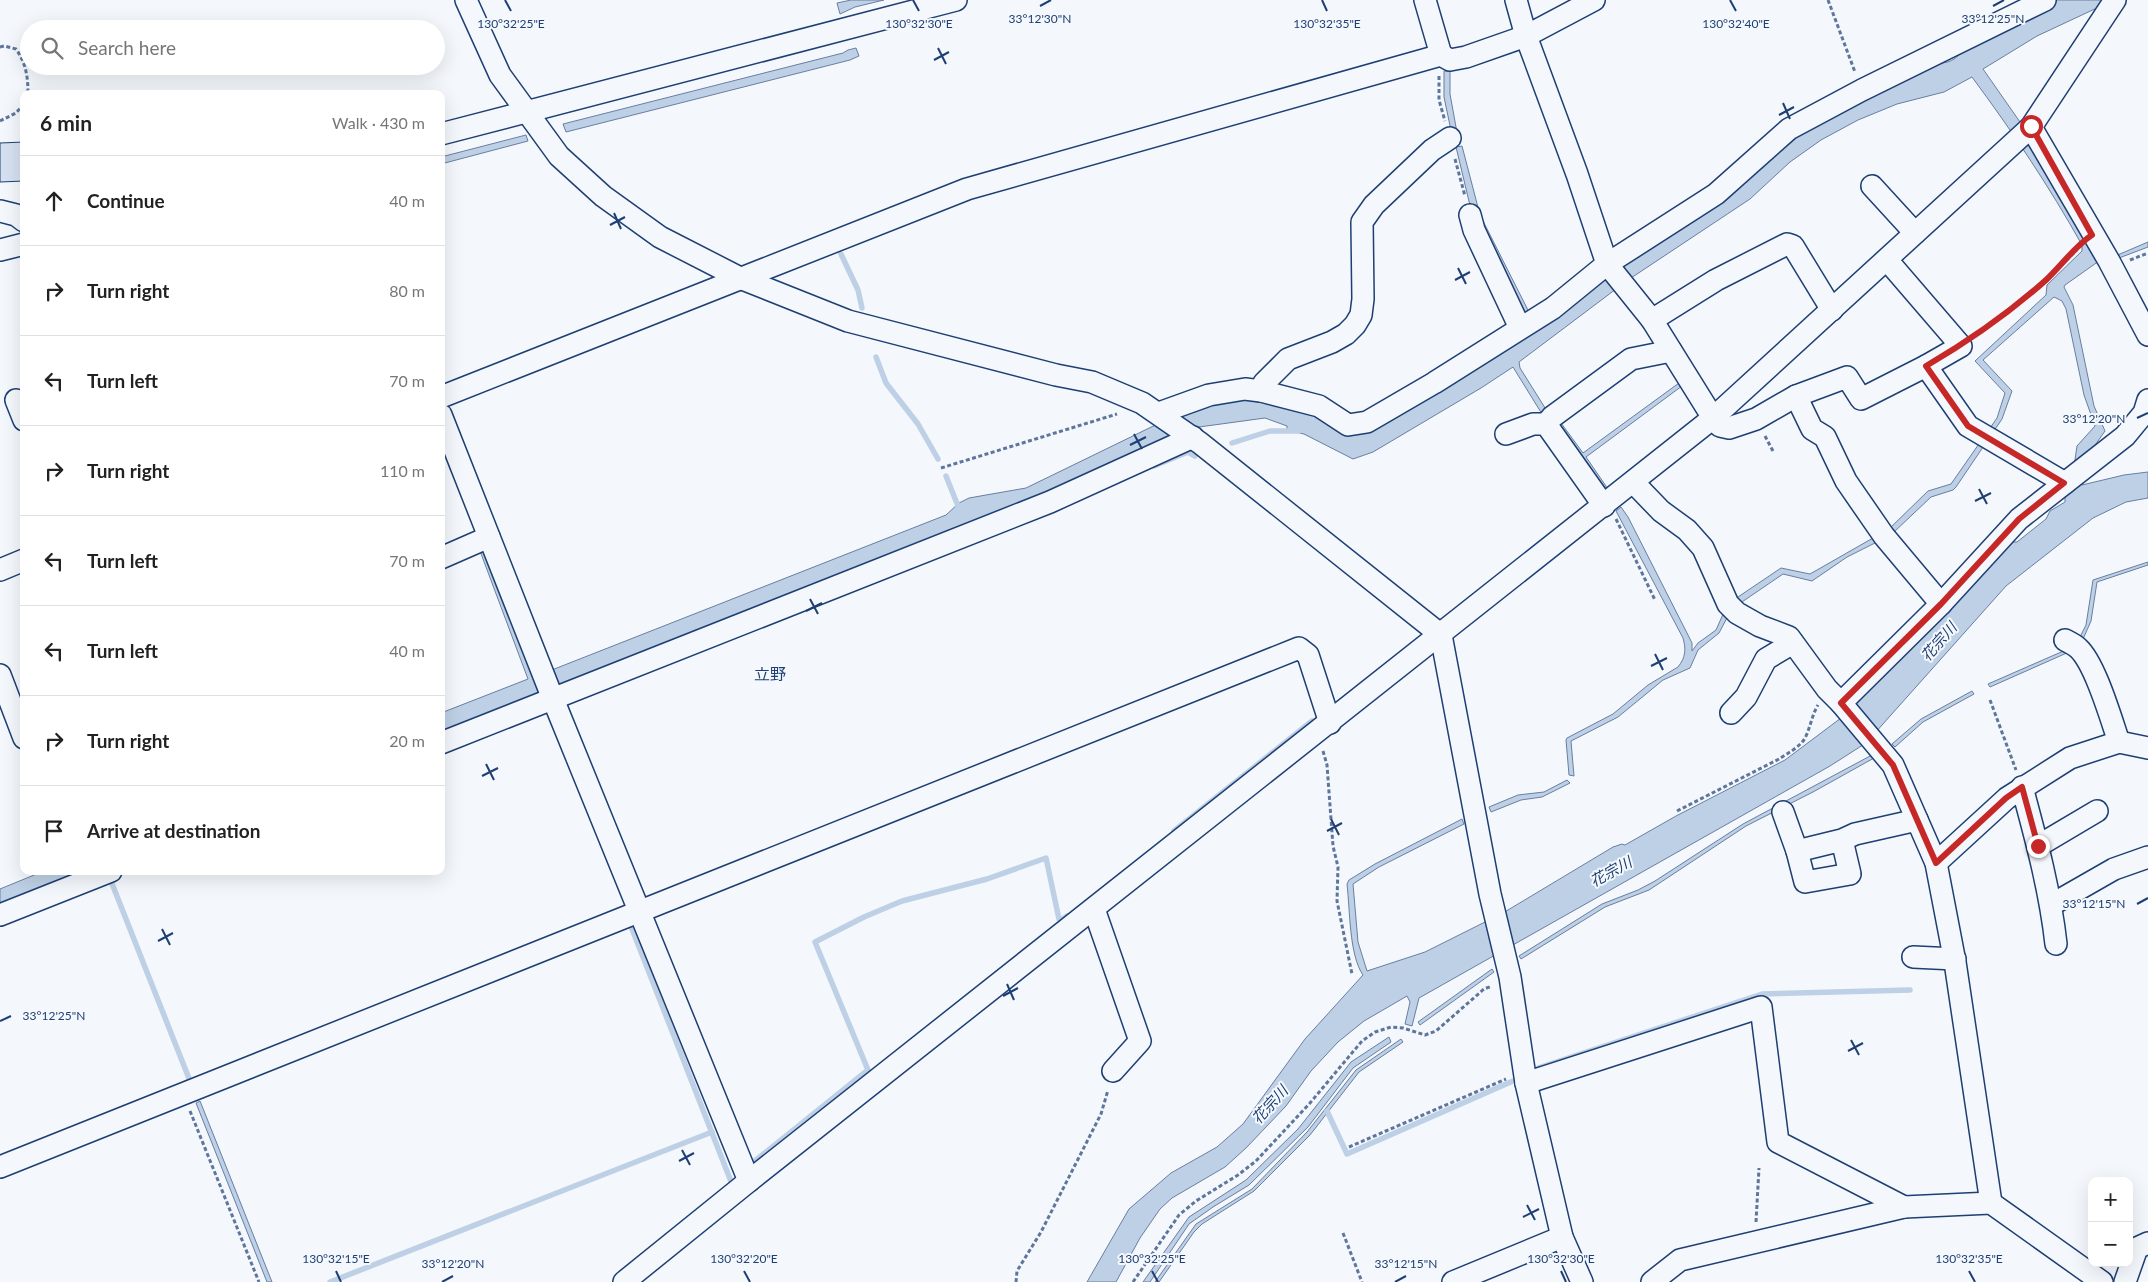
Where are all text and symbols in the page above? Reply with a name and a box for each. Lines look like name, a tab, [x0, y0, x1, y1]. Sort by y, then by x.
text: 33°12'30"N	[1009, 11, 1071, 26]
text: 33°12'25"N	[1962, 11, 2024, 26]
text: 130°32'25"E	[477, 16, 545, 31]
text: 130°32'30"E	[885, 16, 953, 31]
text: 130°32'35"E	[1293, 16, 1361, 31]
text: 130°32'40"E	[1702, 16, 1770, 31]
search box	[20, 20, 445, 75]
icon: search	[38, 34, 66, 62]
text: Search here	[78, 36, 176, 59]
text: 6 min	[40, 110, 92, 135]
text: Walk · 430 m	[332, 113, 425, 132]
route start	[2020, 115, 2043, 138]
icon: ahead	[40, 187, 68, 215]
text: Continue	[87, 189, 165, 212]
text: 40 m	[389, 191, 425, 210]
icon: right	[40, 277, 68, 305]
text: Turn right	[87, 279, 169, 302]
text: 80 m	[389, 281, 425, 300]
icon: left	[40, 367, 68, 395]
text: Turn left	[87, 369, 158, 392]
text: 70 m	[389, 371, 425, 390]
text: 33°12'20"N	[2063, 411, 2125, 426]
icon: right	[40, 457, 68, 485]
text: Turn right	[87, 459, 169, 482]
text: 110 m	[380, 461, 425, 480]
icon: left	[40, 547, 68, 575]
text: Turn left	[87, 549, 158, 572]
text: 70 m	[389, 551, 425, 570]
water label: 花宗川	[1917, 617, 1961, 664]
icon: left	[40, 637, 68, 665]
text: Turn left	[87, 639, 158, 662]
text: 40 m	[389, 641, 425, 660]
district label: 立野	[754, 664, 786, 683]
icon: right	[40, 727, 68, 755]
text: Turn right	[87, 729, 169, 752]
text: 20 m	[389, 731, 425, 750]
icon: arrive	[40, 817, 68, 845]
text: Arrive at destination	[87, 819, 260, 842]
route end	[2027, 835, 2050, 858]
water label: 花宗川	[1586, 851, 1636, 890]
text: 33°12'15"N	[2063, 896, 2125, 911]
text: 33°12'25"N	[23, 1008, 85, 1023]
water label: 花宗川	[1248, 1080, 1292, 1127]
map controls	[2088, 1177, 2133, 1267]
button: +	[2088, 1177, 2133, 1222]
button: −	[2088, 1222, 2133, 1267]
text: 130°32'15"E	[302, 1251, 370, 1266]
text: 130°32'20"E	[710, 1251, 778, 1266]
text: 130°32'25"E	[1118, 1251, 1186, 1266]
text: 130°32'30"E	[1527, 1251, 1595, 1266]
text: 130°32'35"E	[1935, 1251, 2003, 1266]
text: 33°12'20"N	[422, 1256, 484, 1271]
text: 33°12'15"N	[1375, 1256, 1437, 1271]

